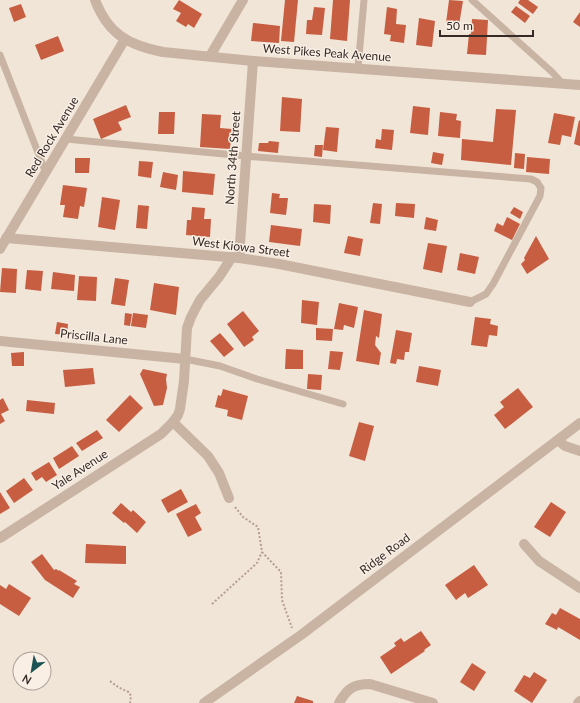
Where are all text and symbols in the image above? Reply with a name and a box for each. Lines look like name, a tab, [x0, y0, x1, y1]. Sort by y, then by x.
scale bar	[440, 12, 533, 38]
text: 50 m	[446, 18, 473, 33]
street label: West Pikes Peak Avenue	[262, 41, 392, 64]
street label: Red Rock Avenue	[22, 94, 82, 180]
street label: North 34th Street	[222, 110, 243, 205]
street label: West Kiowa Street	[191, 233, 291, 260]
street label: Priscilla Lane	[59, 325, 129, 348]
street label: Yale Avenue	[49, 446, 111, 493]
street label: Ridge Road	[357, 530, 413, 577]
north arrow	[12, 651, 52, 691]
text: N	[20, 672, 34, 688]

